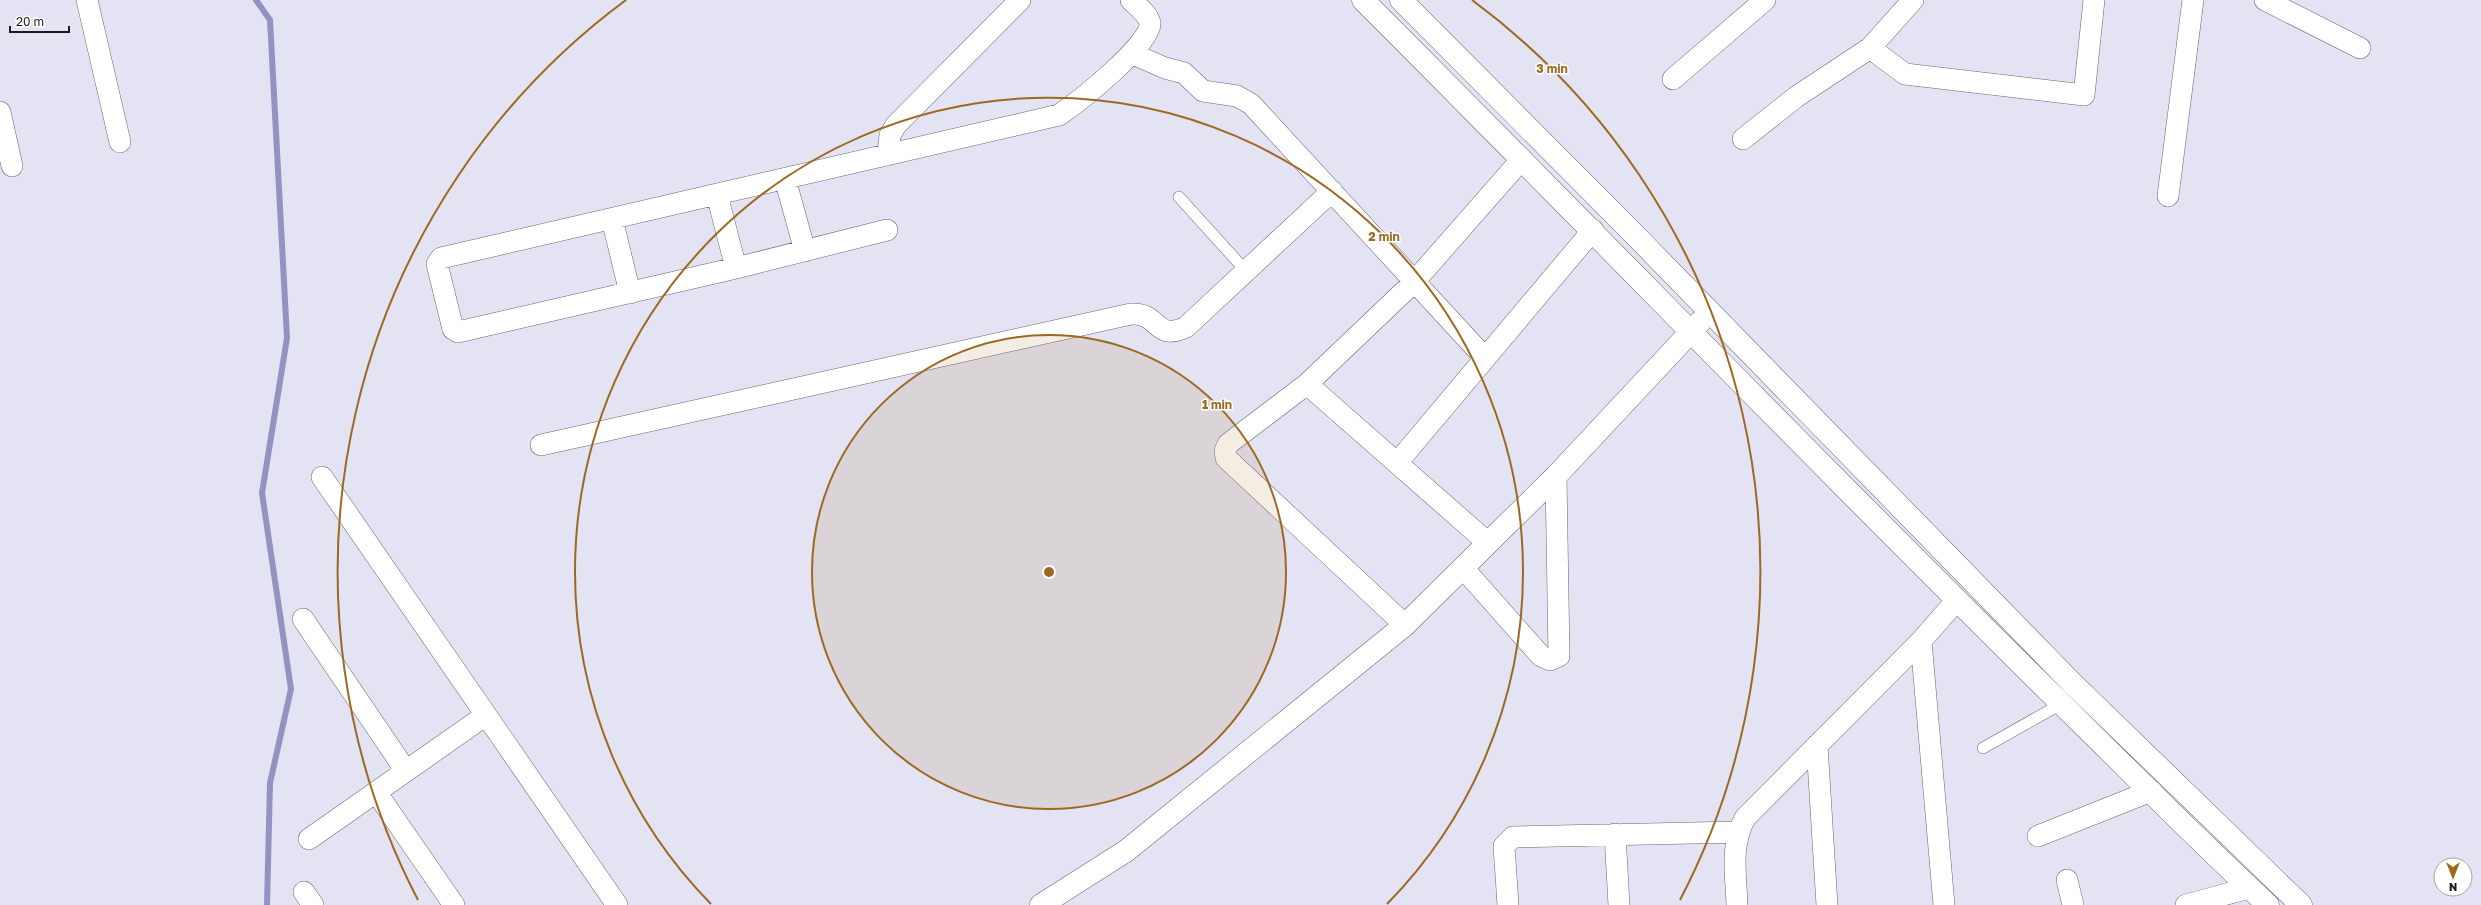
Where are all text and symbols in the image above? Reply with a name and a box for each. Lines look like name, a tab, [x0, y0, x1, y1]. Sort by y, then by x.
scale bar	[10, 8, 69, 34]
text: 20 m	[16, 14, 44, 29]
text: 3 min	[1536, 61, 1568, 76]
text: 2 min	[1368, 229, 1400, 244]
text: 1 min	[1202, 397, 1232, 412]
centre of rings	[1042, 565, 1056, 579]
north arrow	[2433, 857, 2473, 897]
text: N	[2449, 881, 2457, 894]

